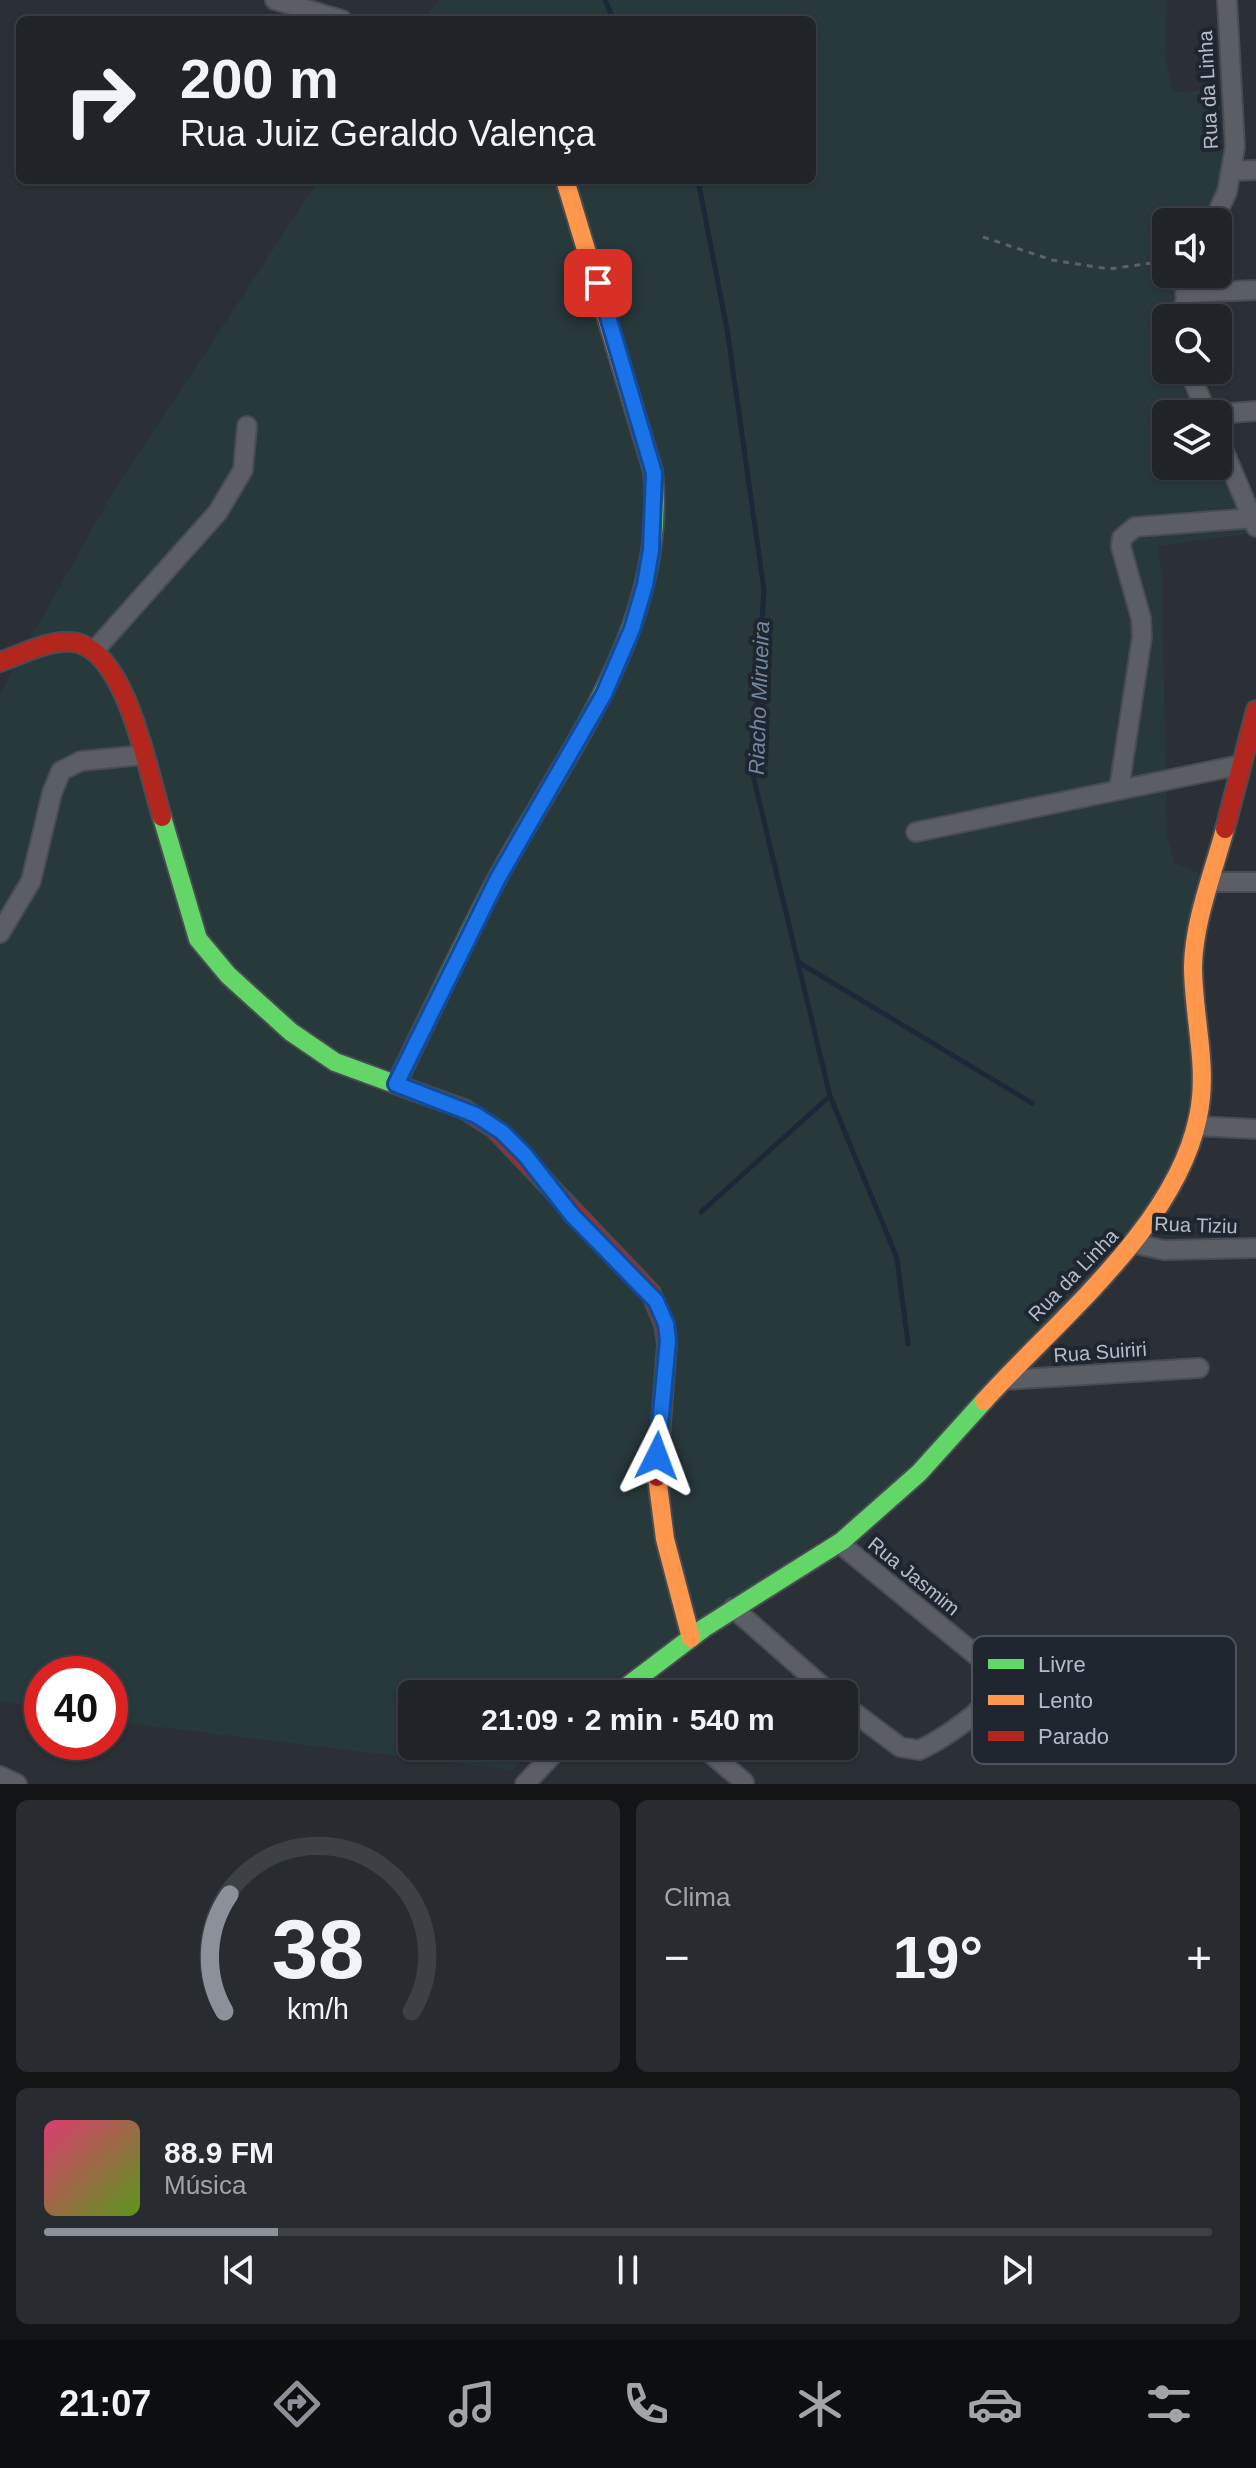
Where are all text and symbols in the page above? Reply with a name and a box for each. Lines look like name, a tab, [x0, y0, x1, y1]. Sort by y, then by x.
street label: Rua da Linha	[1194, 29, 1222, 150]
text: 200 m	[180, 47, 339, 110]
icon: right	[48, 48, 152, 152]
text: Rua Juiz Geraldo Valença	[180, 113, 596, 154]
map controls	[1152, 208, 1232, 480]
button: sound	[1152, 208, 1232, 288]
pin	[564, 249, 632, 317]
icon: arrive	[576, 261, 620, 305]
button: search	[1152, 304, 1232, 384]
button: layers	[1152, 400, 1232, 480]
water label: Riacho Mirueira	[744, 621, 774, 775]
street label: Rua Tiziu	[1154, 1213, 1238, 1237]
street label: Rua da Linha	[1024, 1224, 1123, 1325]
street label: Rua Suiriri	[1053, 1338, 1147, 1366]
position arrow	[615, 1414, 699, 1498]
street label: Rua Jasmim	[864, 1532, 964, 1620]
legend	[972, 1636, 1236, 1764]
text: Livre	[1038, 1652, 1086, 1677]
speed limit sign: 40	[24, 1656, 128, 1760]
text: Lento	[1038, 1688, 1093, 1713]
text: 21:09 · 2 min · 540 m	[481, 1703, 775, 1736]
text: Parado	[1038, 1724, 1109, 1749]
text: Clima	[664, 1882, 730, 1912]
text: 38	[272, 1903, 364, 1996]
text: 19°	[893, 1924, 983, 1991]
text: −	[664, 1933, 690, 1982]
text: +	[1186, 1933, 1212, 1982]
text: km/h	[287, 1993, 349, 2025]
text: 88.9 FM	[164, 2136, 274, 2169]
text: Música	[164, 2170, 246, 2200]
icon: previous	[217, 2248, 261, 2292]
icon: pause	[606, 2248, 650, 2292]
icon: next	[995, 2248, 1039, 2292]
icon: directions	[269, 2376, 325, 2432]
icon: music	[444, 2376, 500, 2432]
icon: phone	[618, 2376, 674, 2432]
icon: climate	[792, 2376, 848, 2432]
icon: car	[967, 2376, 1023, 2432]
icon: filters	[1141, 2376, 1197, 2432]
text: 21:07	[59, 2383, 151, 2424]

